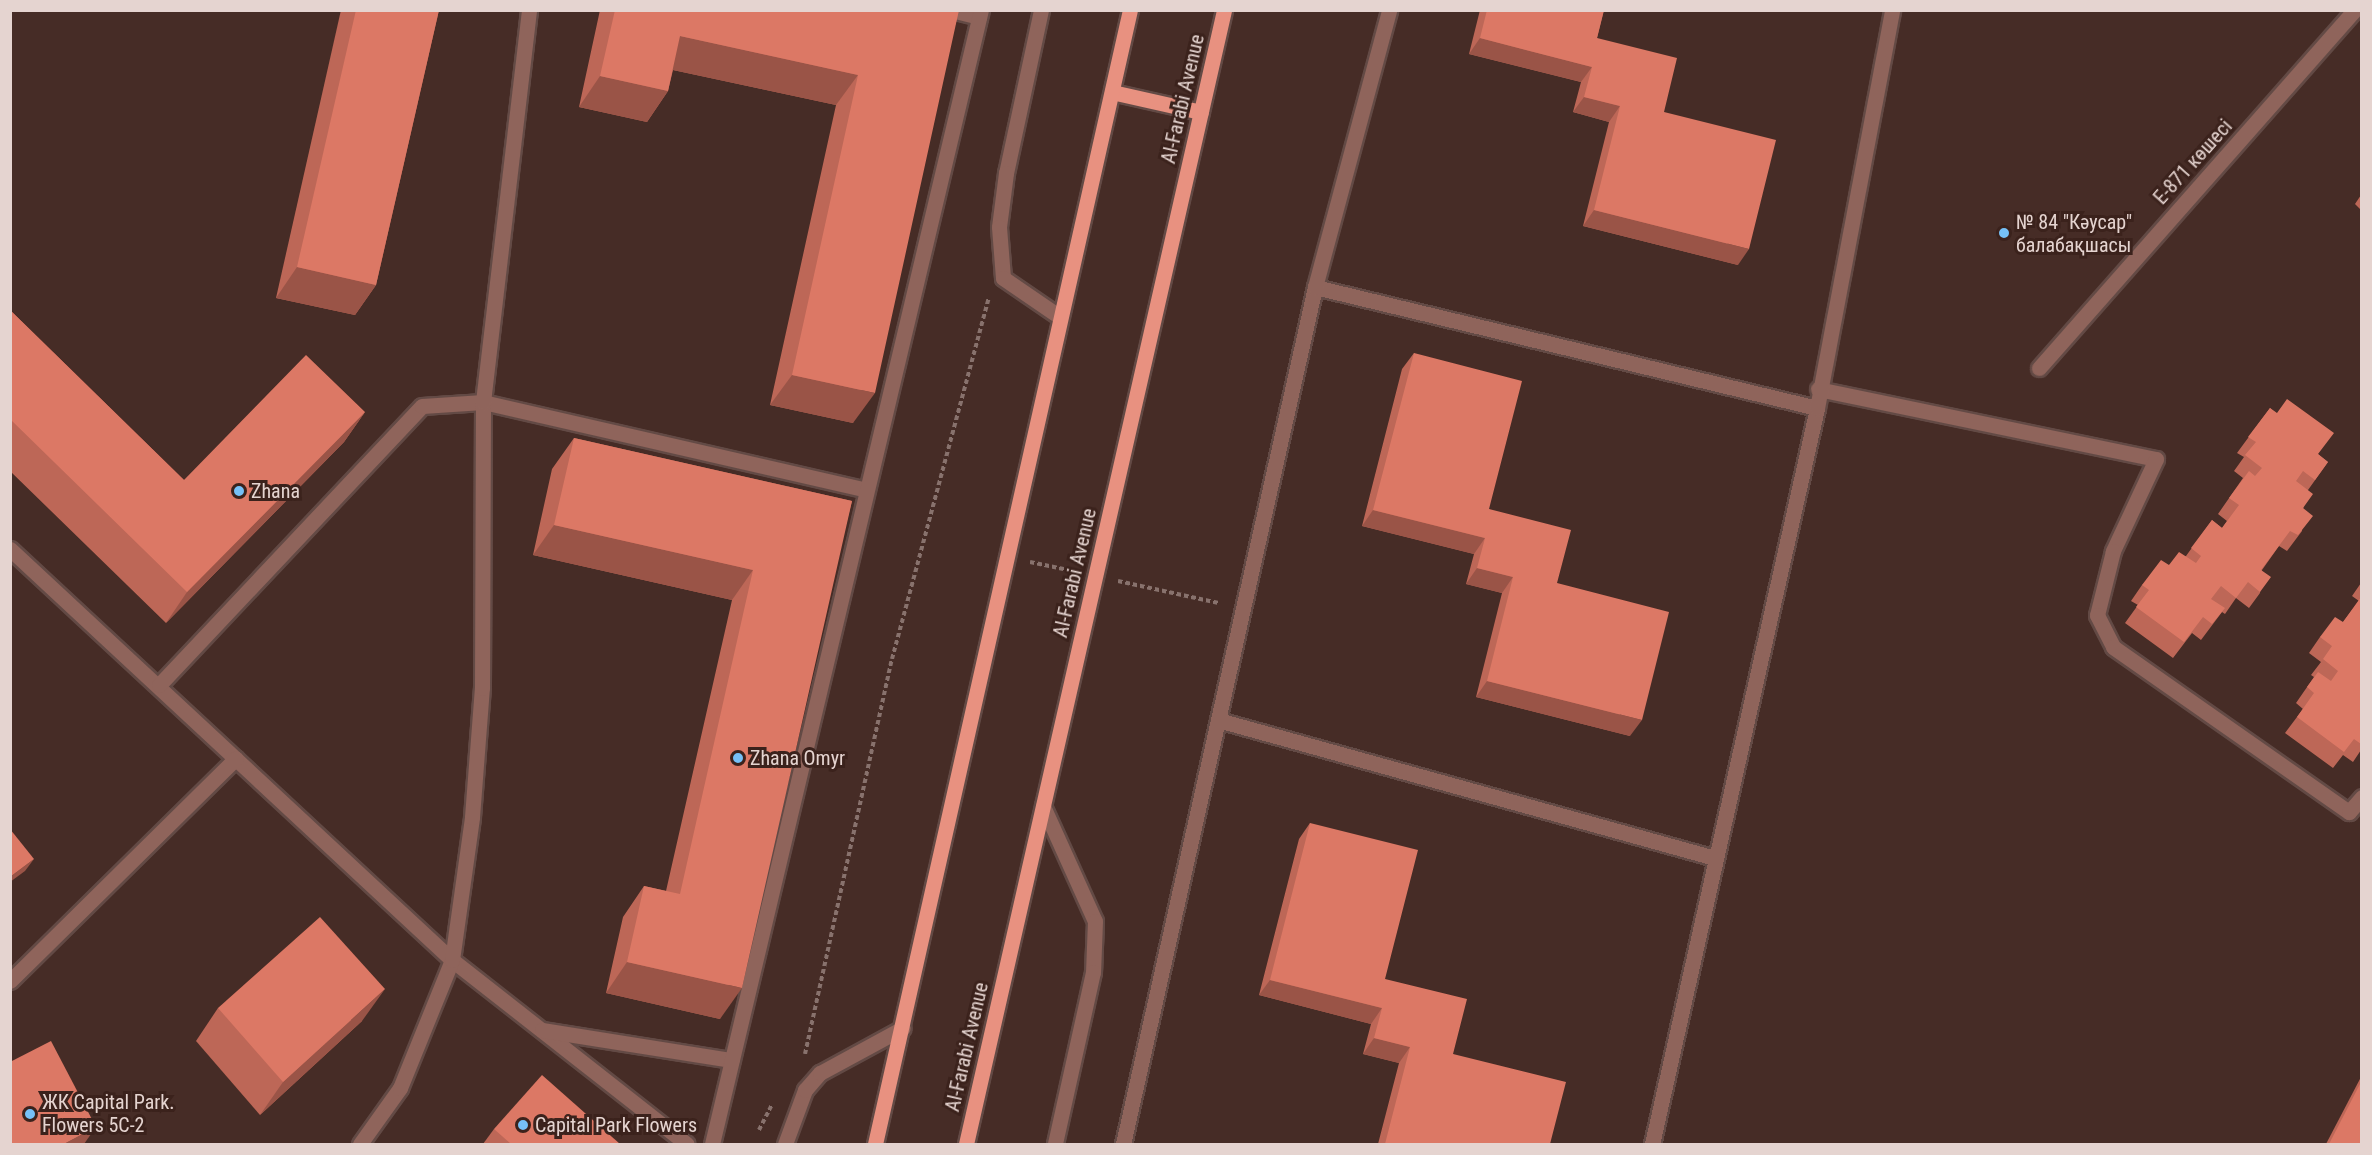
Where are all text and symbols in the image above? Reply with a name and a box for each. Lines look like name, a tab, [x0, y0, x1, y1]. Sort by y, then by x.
street label: Al-Farabi Avenue	[1156, 32, 1210, 166]
street label: Е-871 көшесі	[2149, 115, 2237, 209]
place label: № 84 "Кәусар" балабақшасы	[2016, 210, 2132, 257]
marker: № 84 "Кәусар" балабақшасы	[1997, 226, 2011, 240]
place label: Zhana	[251, 479, 300, 503]
marker: Zhana	[232, 484, 246, 498]
street label: Al-Farabi Avenue	[1048, 506, 1102, 640]
place label: Zhana Omyr	[750, 746, 845, 770]
marker: Zhana Omyr	[731, 751, 745, 765]
street label: Al-Farabi Avenue	[940, 980, 994, 1114]
place label: ЖК Capital Park. Flowers 5C-2	[42, 1090, 175, 1137]
marker: ЖК Capital Park. Flowers 5C-2	[23, 1107, 37, 1121]
place label: Capital Park Flowers	[535, 1113, 697, 1137]
marker: Capital Park Flowers	[516, 1118, 530, 1132]

